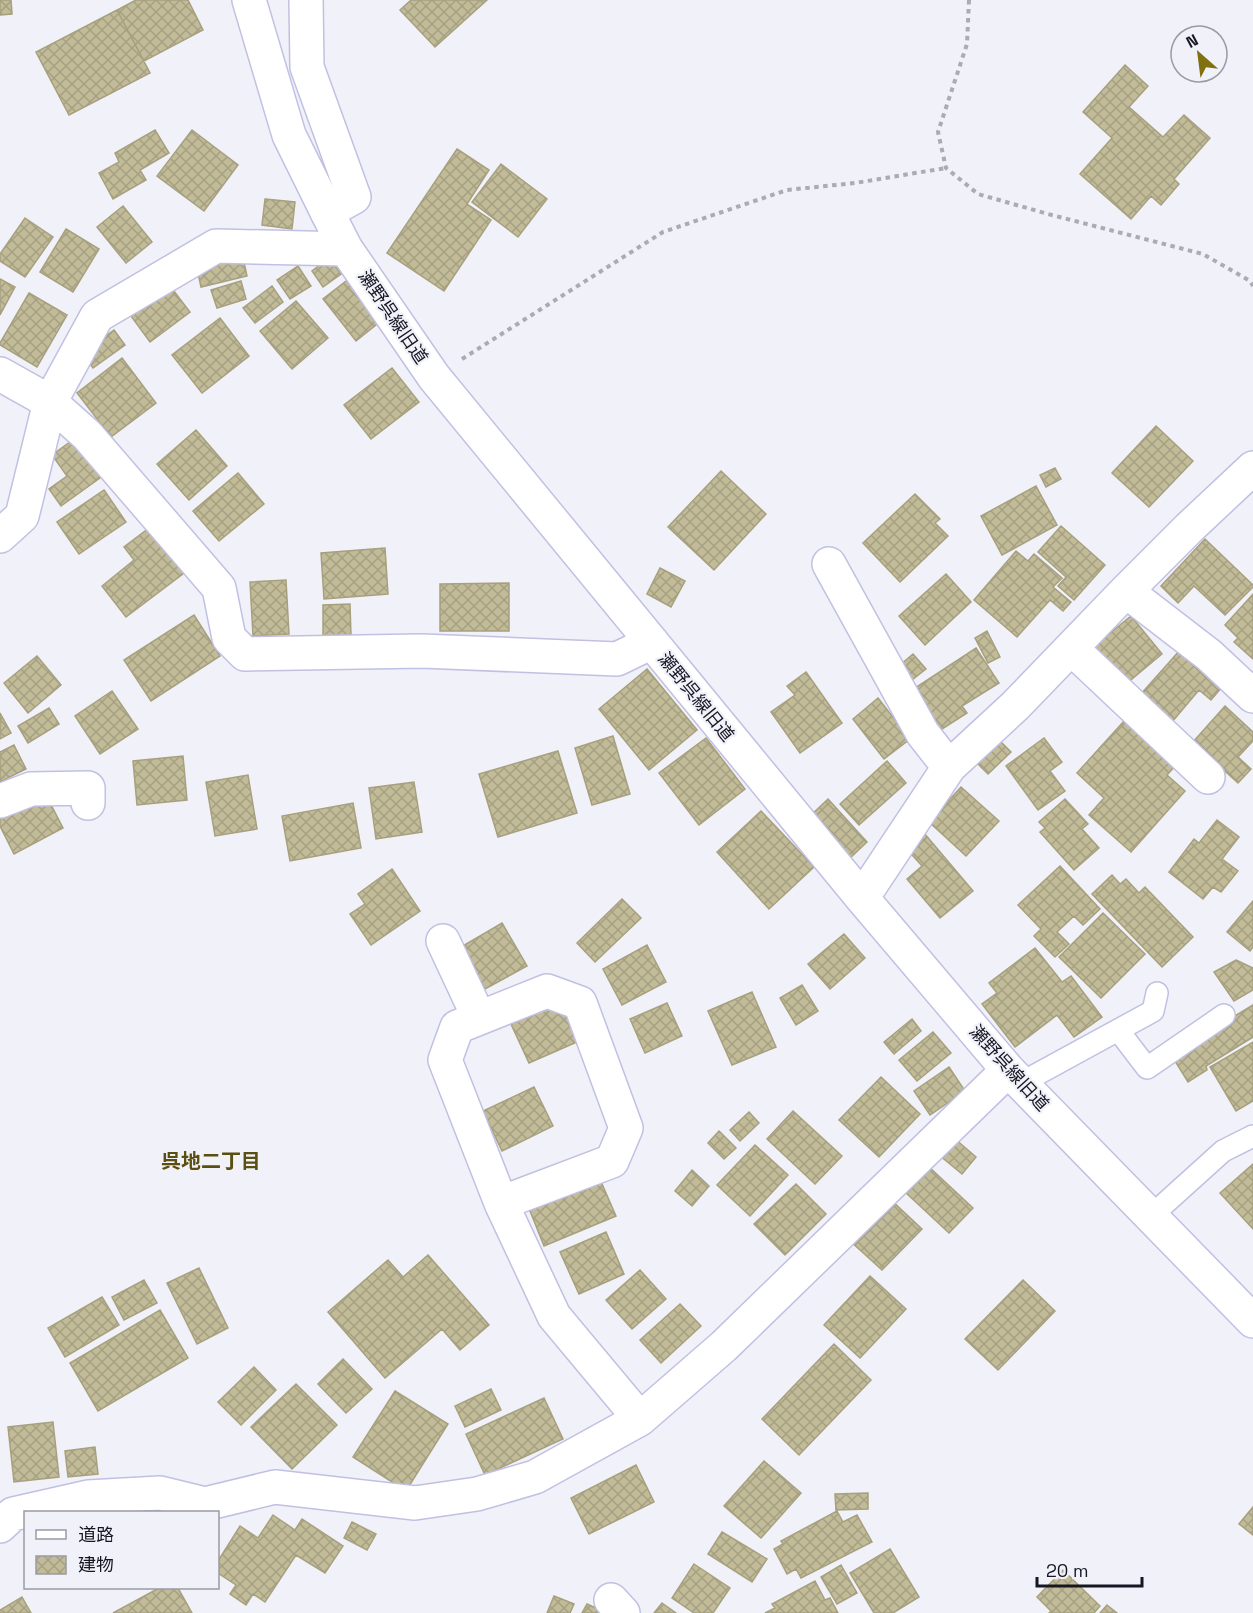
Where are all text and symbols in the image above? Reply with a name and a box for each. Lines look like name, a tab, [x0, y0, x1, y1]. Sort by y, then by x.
north arrow	[1169, 24, 1229, 84]
text: N	[1183, 29, 1202, 53]
street label: 瀬野呉線旧道	[354, 266, 433, 368]
street label: 瀬野呉線旧道	[653, 647, 739, 746]
street label: 瀬野呉線旧道	[965, 1020, 1054, 1115]
district label: 呉地二丁目	[161, 1148, 261, 1174]
legend	[24, 1511, 219, 1589]
text: 道路	[78, 1523, 114, 1546]
scale bar	[1037, 1550, 1142, 1588]
text: 建物	[78, 1553, 114, 1576]
text: 20 m	[1046, 1559, 1089, 1582]

